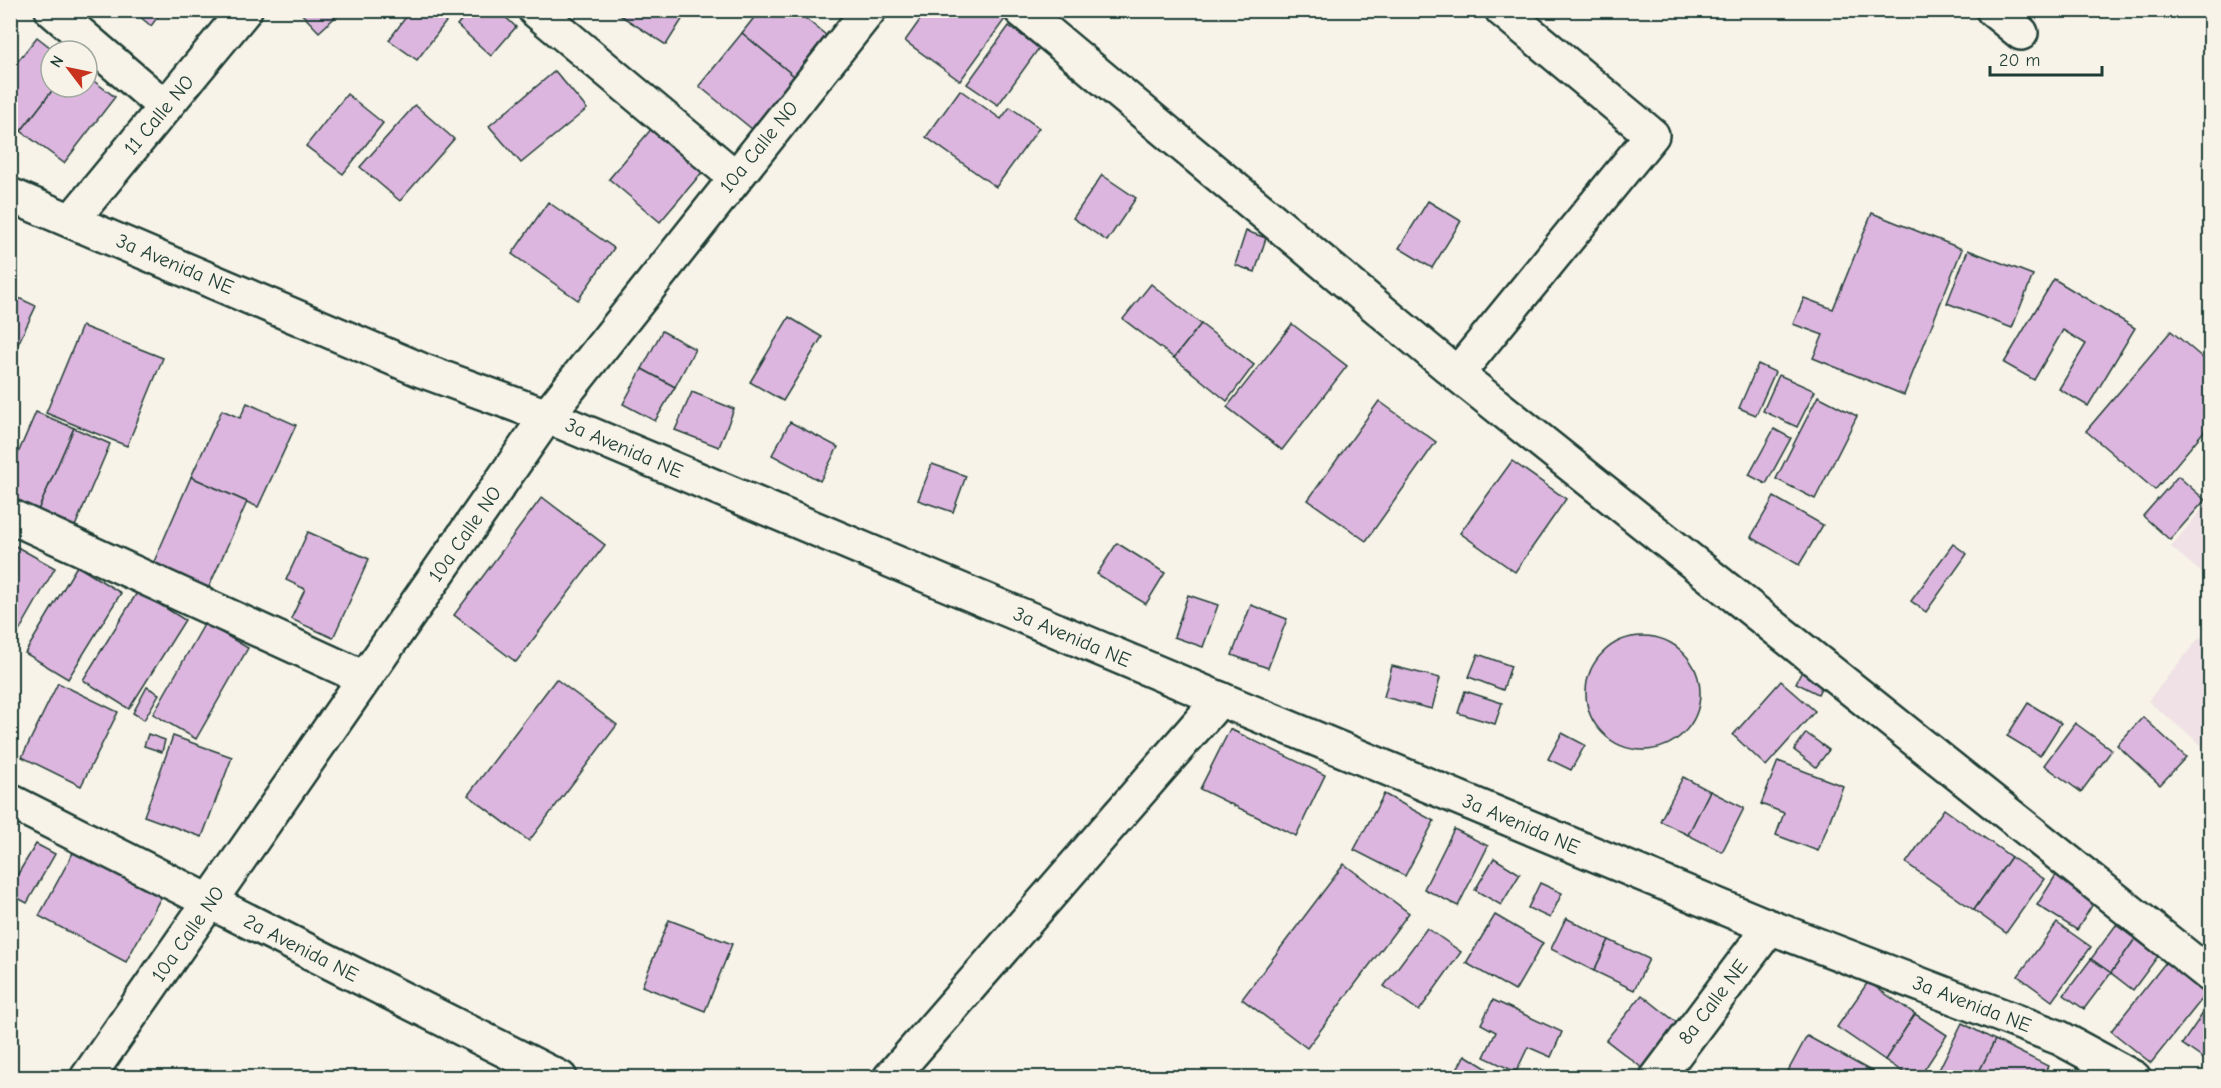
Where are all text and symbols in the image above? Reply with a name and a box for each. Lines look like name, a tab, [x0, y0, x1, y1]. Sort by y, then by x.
north arrow	[39, 39, 99, 99]
scale bar	[1990, 39, 2102, 77]
text: 20 m	[1999, 50, 2040, 71]
text: N	[47, 52, 68, 71]
street label: 11 Calle NO	[119, 71, 199, 159]
street label: 10a Calle NO	[715, 97, 803, 197]
street label: 3a Avenida NE	[113, 229, 237, 299]
street label: 3a Avenida NE	[562, 413, 686, 483]
street label: 10a Calle NO	[424, 482, 506, 586]
street label: 3a Avenida NE	[1010, 602, 1134, 672]
street label: 3a Avenida NE	[1459, 789, 1583, 859]
street label: 10a Calle NO	[147, 882, 229, 986]
street label: 2a Avenida NE	[240, 909, 362, 987]
street label: 8a Calle NE	[1674, 955, 1752, 1049]
street label: 3a Avenida NE	[1909, 971, 2035, 1037]

